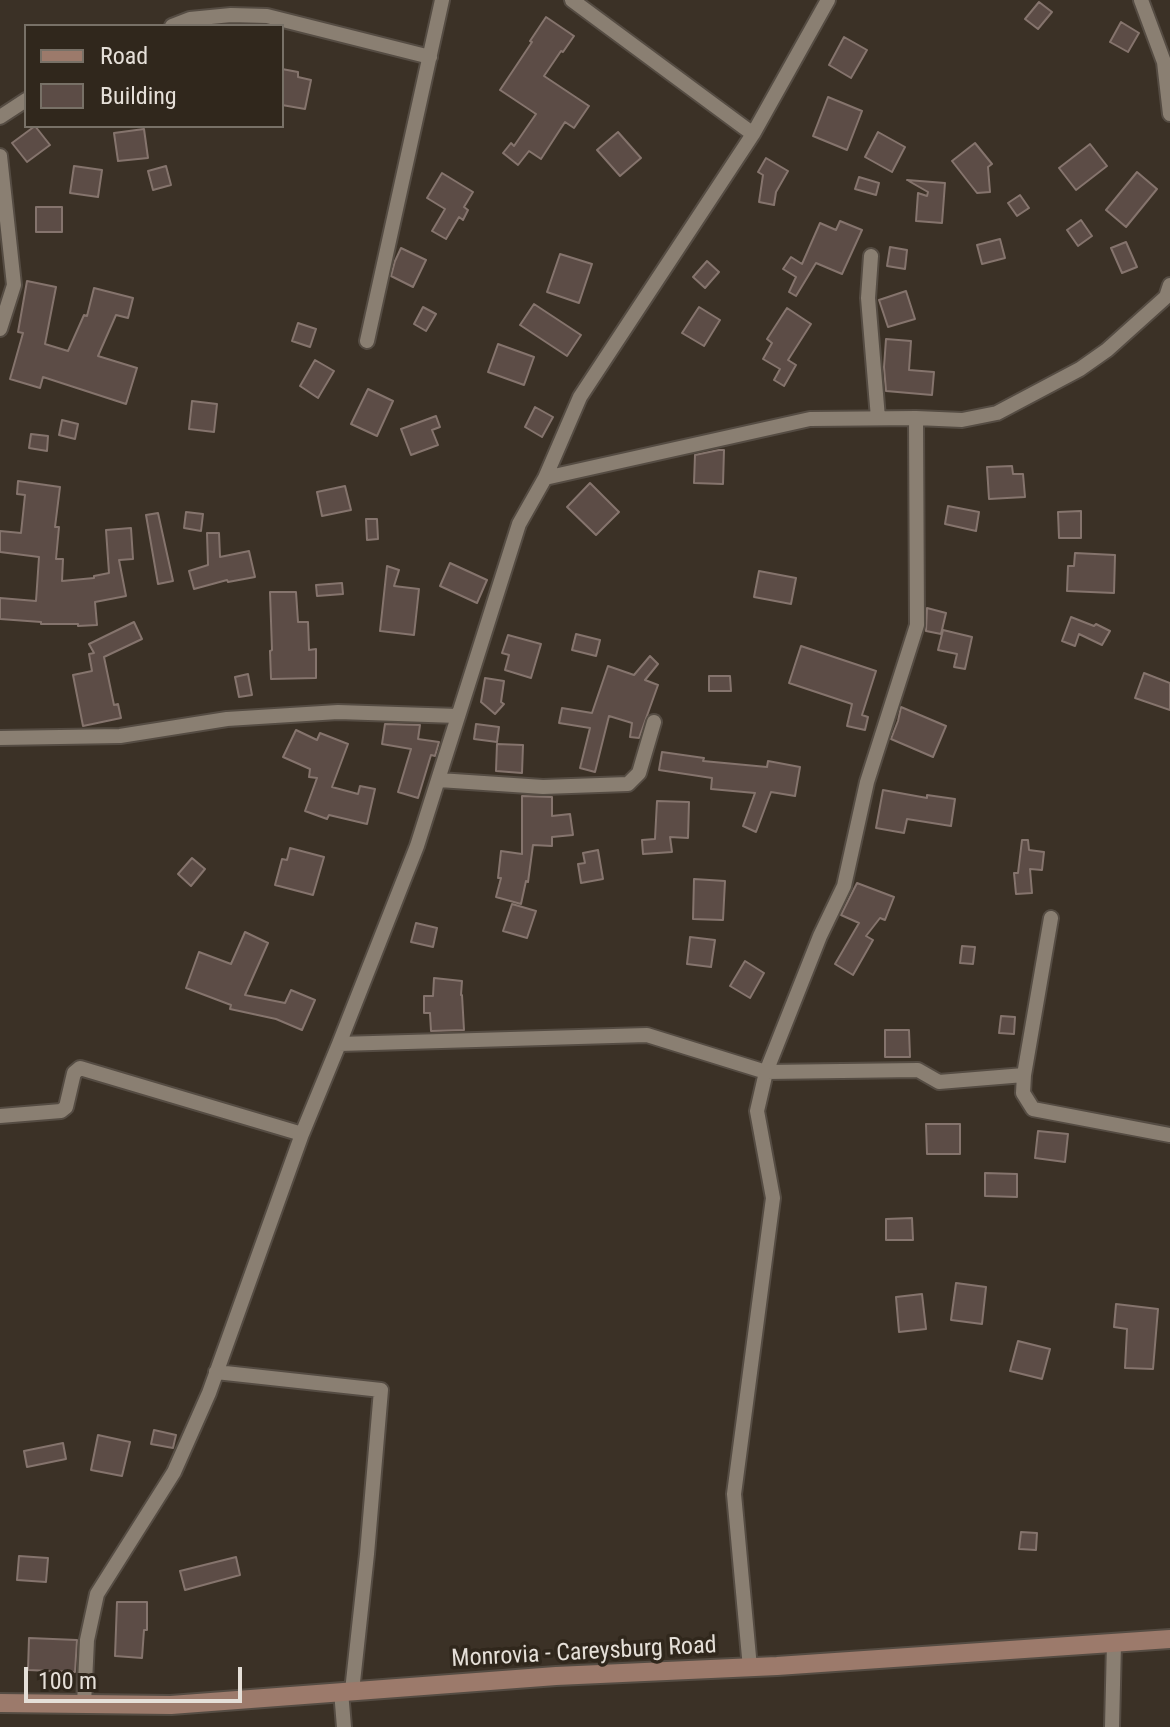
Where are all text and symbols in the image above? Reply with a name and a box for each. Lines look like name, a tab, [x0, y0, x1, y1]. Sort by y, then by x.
legend	[24, 24, 284, 128]
text: Road	[100, 42, 148, 70]
text: Building	[100, 82, 177, 110]
street label: Monrovia - Careysburg Road	[451, 1632, 717, 1674]
scale bar	[28, 1651, 246, 1701]
text: 100 m	[38, 1667, 97, 1695]

